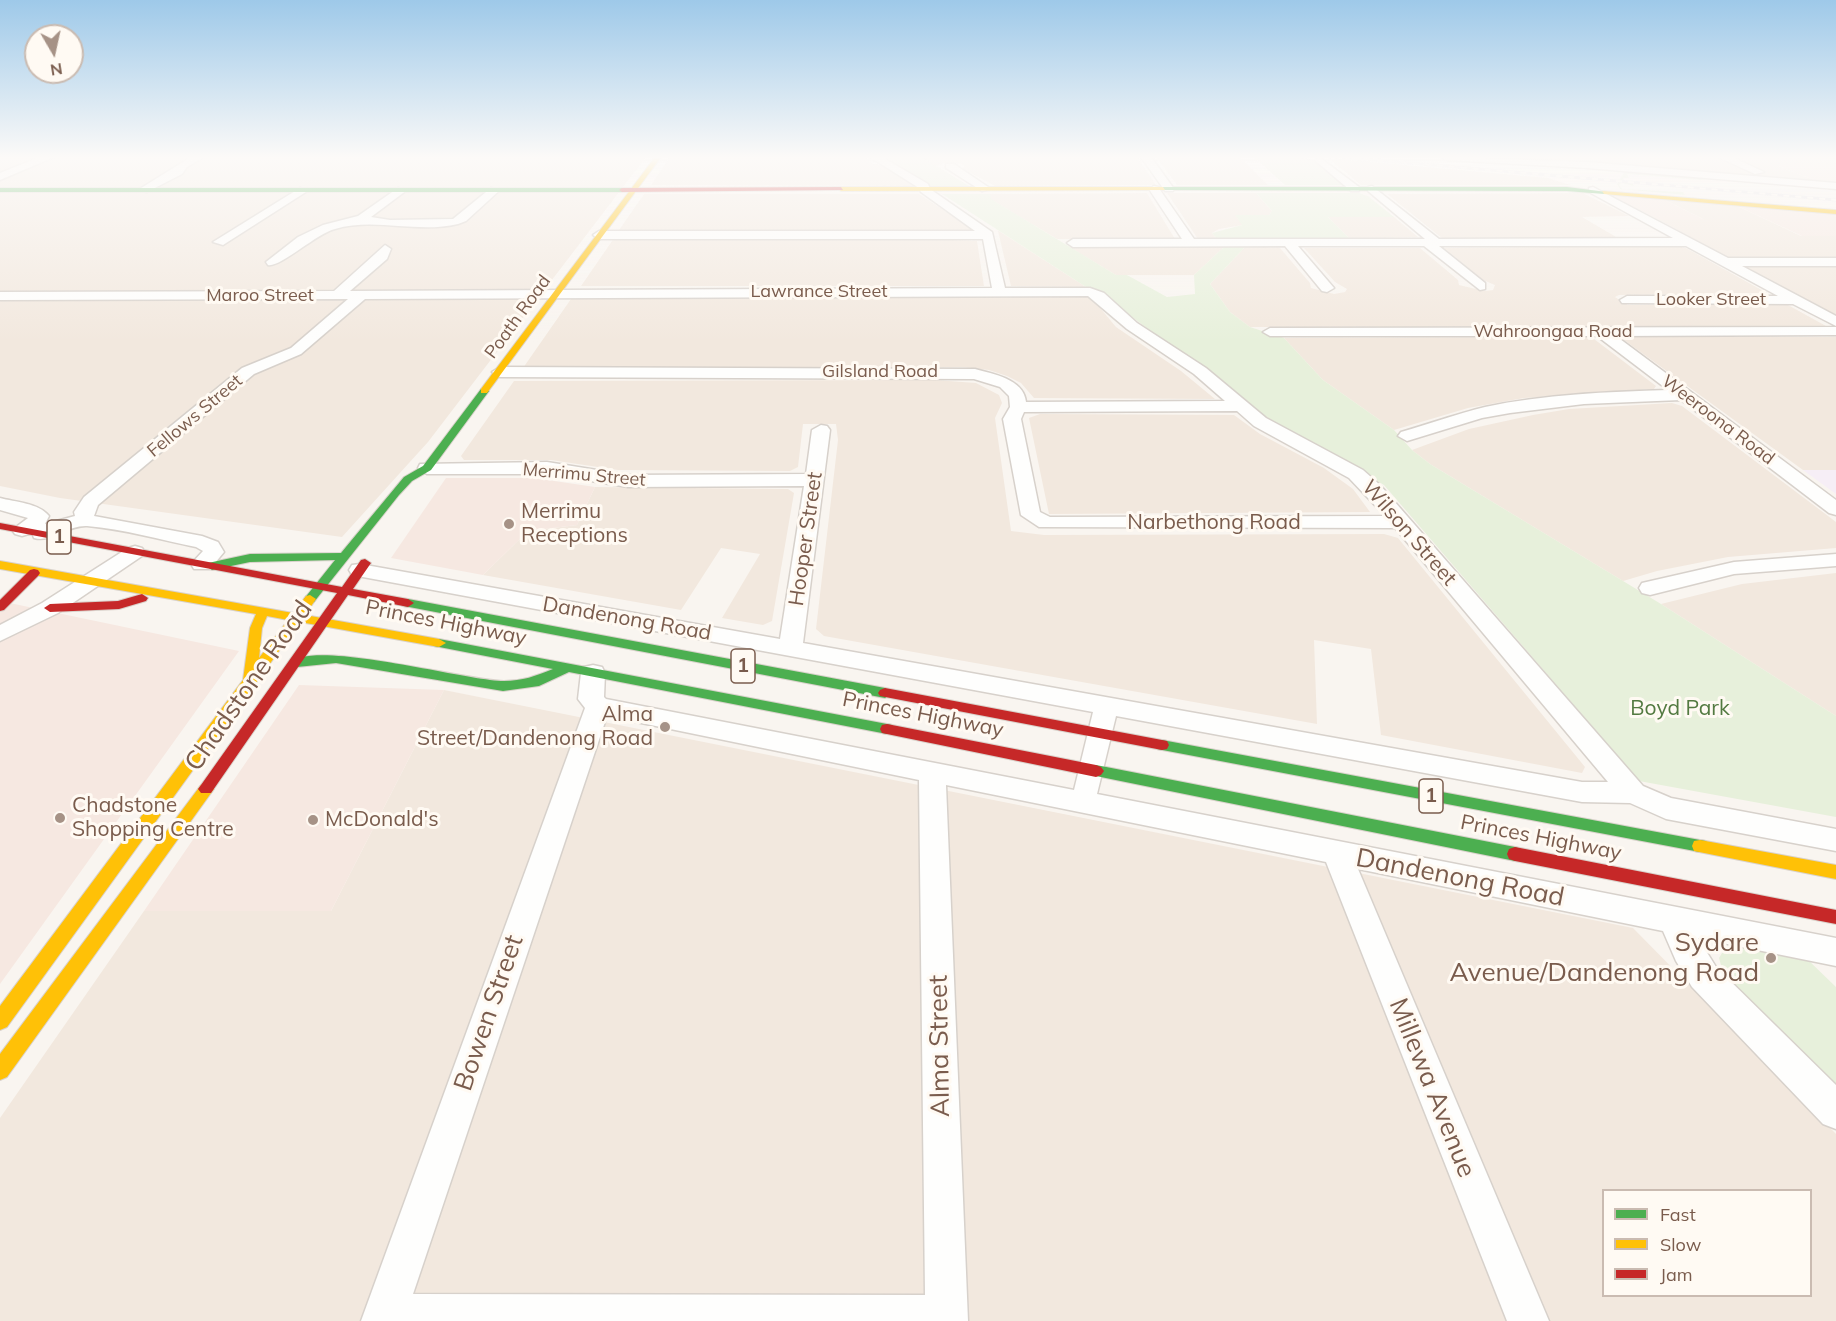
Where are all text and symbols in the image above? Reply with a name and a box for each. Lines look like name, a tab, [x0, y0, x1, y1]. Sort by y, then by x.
north arrow	[24, 24, 84, 84]
text: N	[49, 59, 64, 81]
street label: Poath Road	[480, 271, 556, 363]
street label: Lawrance Street	[751, 281, 887, 303]
street label: Maroo Street	[206, 285, 314, 307]
street label: Looker Street	[1656, 289, 1766, 311]
street label: Wahroongaa Road	[1473, 321, 1633, 343]
street label: Gilsland Road	[822, 361, 938, 383]
street label: Fellows Street	[143, 370, 247, 462]
street label: Weeroona Road	[1657, 371, 1779, 469]
street label: Merrimu Street	[522, 459, 646, 491]
street label: Hooper Street	[784, 470, 828, 608]
street label: Wilson Street	[1356, 475, 1462, 591]
place label: Merrimu Receptions	[521, 499, 628, 549]
street label: Narbethong Road	[1127, 510, 1301, 536]
marker: Merrimu Receptions	[502, 517, 516, 531]
road number: 1	[47, 520, 71, 554]
street label: Dandenong Road	[541, 592, 713, 646]
street label: Chadstone Road	[179, 595, 319, 777]
street label: Princes Highway	[363, 595, 529, 651]
road number: 1	[731, 649, 755, 683]
street label: Princes Highway	[840, 687, 1006, 743]
park label: Boyd Park	[1630, 696, 1730, 722]
place label: Alma Street/Dandenong Road	[417, 702, 653, 752]
marker: Alma Street/Dandenong Road	[658, 720, 672, 734]
road number: 1	[1419, 779, 1443, 813]
place label: Chadstone Shopping Centre	[72, 793, 234, 843]
place label: McDonald's	[325, 807, 439, 833]
street label: Princes Highway	[1458, 810, 1624, 866]
marker: Chadstone Shopping Centre	[53, 811, 67, 825]
marker: McDonald's	[306, 813, 320, 827]
street label: Dandenong Road	[1353, 843, 1567, 913]
place label: Sydare Avenue/Dandenong Road	[1449, 927, 1759, 988]
street label: Bowen Street	[448, 931, 530, 1095]
marker: Sydare Avenue/Dandenong Road	[1764, 951, 1778, 965]
street label: Alma Street	[923, 975, 957, 1117]
street label: Millewa Avenue	[1382, 994, 1482, 1182]
legend	[1602, 1189, 1812, 1297]
text: Fast	[1660, 1203, 1696, 1226]
text: Slow	[1660, 1233, 1701, 1256]
text: Jam	[1660, 1263, 1693, 1286]

